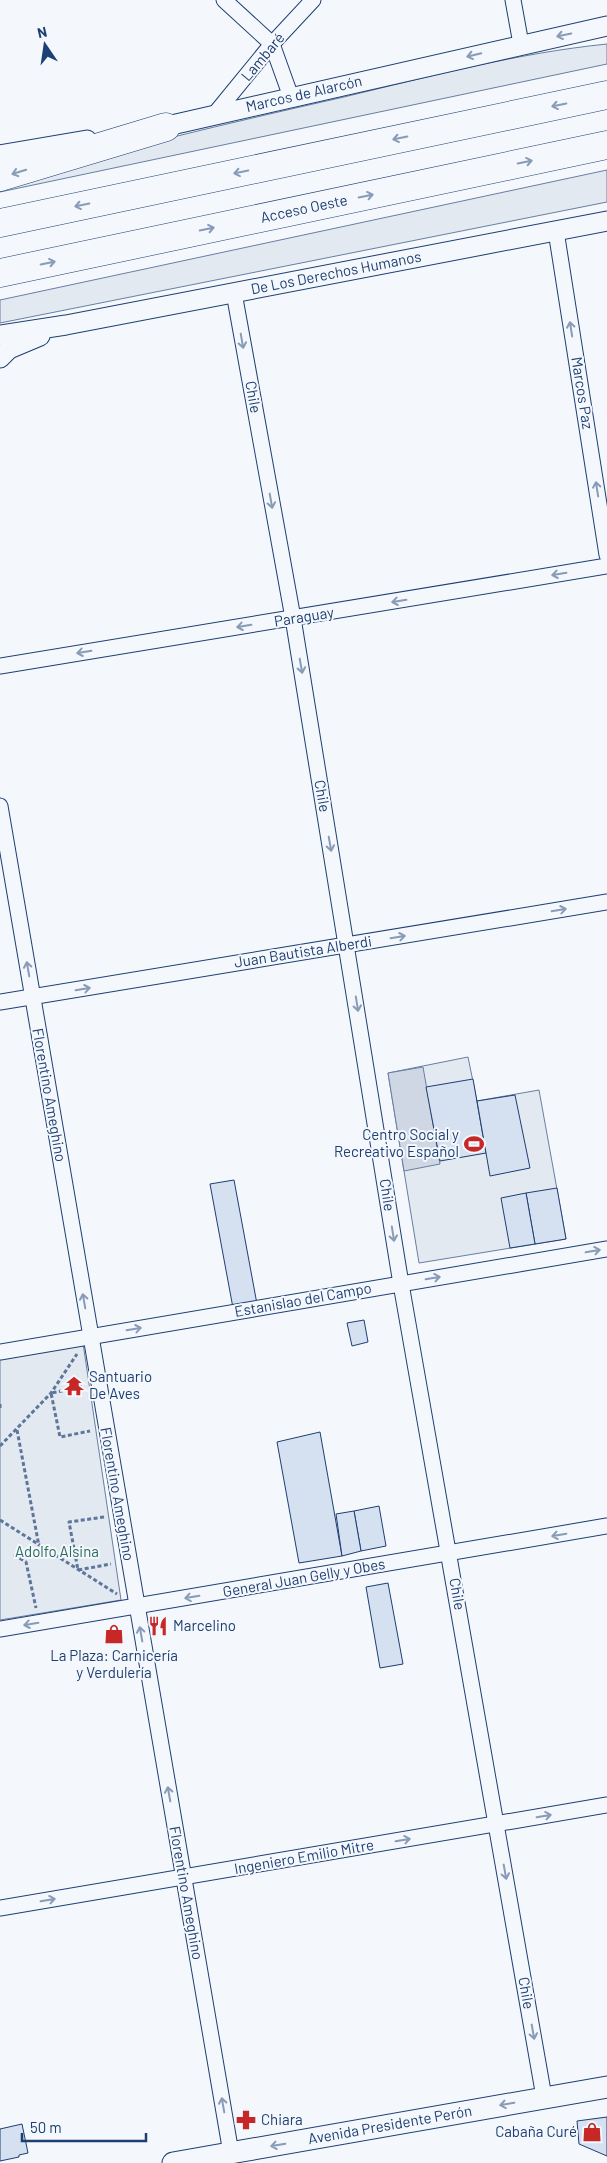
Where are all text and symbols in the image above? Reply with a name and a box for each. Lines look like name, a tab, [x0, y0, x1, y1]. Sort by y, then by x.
north arrow	[20, 20, 70, 70]
text: N	[36, 23, 48, 41]
street label: Lambaré	[237, 28, 288, 84]
one-way arrow	[557, 31, 573, 41]
one-way arrow	[466, 51, 482, 60]
street label: Marcos de Alarcón	[244, 71, 364, 115]
one-way arrow	[552, 100, 568, 110]
one-way arrow	[393, 134, 409, 143]
one-way arrow	[516, 157, 532, 166]
one-way arrow	[11, 168, 27, 177]
one-way arrow	[234, 168, 250, 177]
street label: Acceso Oeste	[259, 190, 349, 226]
one-way arrow	[357, 190, 373, 200]
one-way arrow	[75, 201, 91, 211]
one-way arrow	[198, 224, 214, 233]
street label: De Los Derechos Humanos	[249, 247, 423, 297]
one-way arrow	[39, 258, 55, 267]
one-way arrow	[566, 321, 576, 337]
one-way arrow	[238, 332, 248, 348]
street label: Marcos Paz	[568, 355, 598, 431]
street label: Chile	[242, 379, 266, 414]
one-way arrow	[591, 482, 601, 498]
one-way arrow	[267, 492, 277, 508]
one-way arrow	[551, 570, 567, 580]
one-way arrow	[391, 596, 407, 606]
street label: Paraguay	[273, 602, 335, 630]
one-way arrow	[237, 622, 253, 632]
one-way arrow	[76, 648, 92, 658]
one-way arrow	[296, 658, 306, 674]
street label: Chile	[311, 778, 335, 813]
one-way arrow	[326, 836, 336, 852]
one-way arrow	[550, 905, 566, 915]
street label: Juan Bautista Alberdi	[233, 931, 373, 971]
one-way arrow	[390, 931, 406, 941]
one-way arrow	[22, 961, 32, 977]
one-way arrow	[74, 983, 90, 993]
one-way arrow	[352, 996, 362, 1012]
street label: Florentino Ameghino	[29, 1027, 71, 1163]
place label: Centro Social y Recreativo Español	[334, 1125, 459, 1160]
sports icon: Centro Social y Recreativo Español	[463, 1133, 485, 1155]
street label: Chile	[377, 1177, 399, 1212]
one-way arrow	[389, 1226, 399, 1242]
one-way arrow	[584, 1246, 600, 1256]
one-way arrow	[424, 1273, 440, 1283]
street label: Estanislao del Campo	[233, 1278, 373, 1320]
one-way arrow	[79, 1294, 89, 1310]
one-way arrow	[126, 1324, 142, 1334]
place label: Santuario De Aves	[89, 1367, 152, 1402]
temple icon: Santuario De Aves	[63, 1375, 85, 1397]
street label: Florentino Ameghino	[97, 1426, 139, 1562]
one-way arrow	[551, 1530, 567, 1540]
park label: Adolfo Alsina	[15, 1542, 99, 1560]
street label: General Juan Gelly y Obes	[221, 1554, 386, 1600]
street label: Chile	[446, 1576, 470, 1611]
one-way arrow	[184, 1593, 200, 1603]
restaurant icon: Marcelino	[147, 1615, 169, 1637]
place label: Marcelino	[173, 1616, 236, 1634]
one-way arrow	[24, 1619, 40, 1629]
shop icon: La Plaza: Carnicería y Verdulería	[103, 1623, 125, 1645]
one-way arrow	[136, 1627, 146, 1643]
place label: La Plaza: Carnicería y Verdulería	[50, 1646, 178, 1681]
one-way arrow	[163, 1787, 173, 1803]
one-way arrow	[536, 1810, 552, 1820]
street label: Florentino Ameghino	[166, 1825, 208, 1961]
one-way arrow	[395, 1834, 411, 1844]
street label: Ingeniero Emilio Mitre	[233, 1835, 375, 1877]
one-way arrow	[500, 1864, 510, 1880]
one-way arrow	[40, 1894, 56, 1904]
street label: Chile	[515, 1975, 539, 2010]
one-way arrow	[529, 2024, 538, 2040]
one-way arrow	[217, 2098, 227, 2114]
one-way arrow	[500, 2100, 516, 2109]
street label: Avenida Presidente Perón	[306, 2101, 473, 2147]
pharmacy icon: Chiara	[235, 2109, 257, 2131]
scale bar	[22, 2110, 146, 2142]
place label: Chiara	[261, 2110, 303, 2128]
text: 50 m	[30, 2118, 62, 2136]
shop icon: Cabaña Curé	[581, 2121, 603, 2143]
place label: Cabaña Curé	[495, 2122, 577, 2140]
one-way arrow	[271, 2140, 287, 2150]

